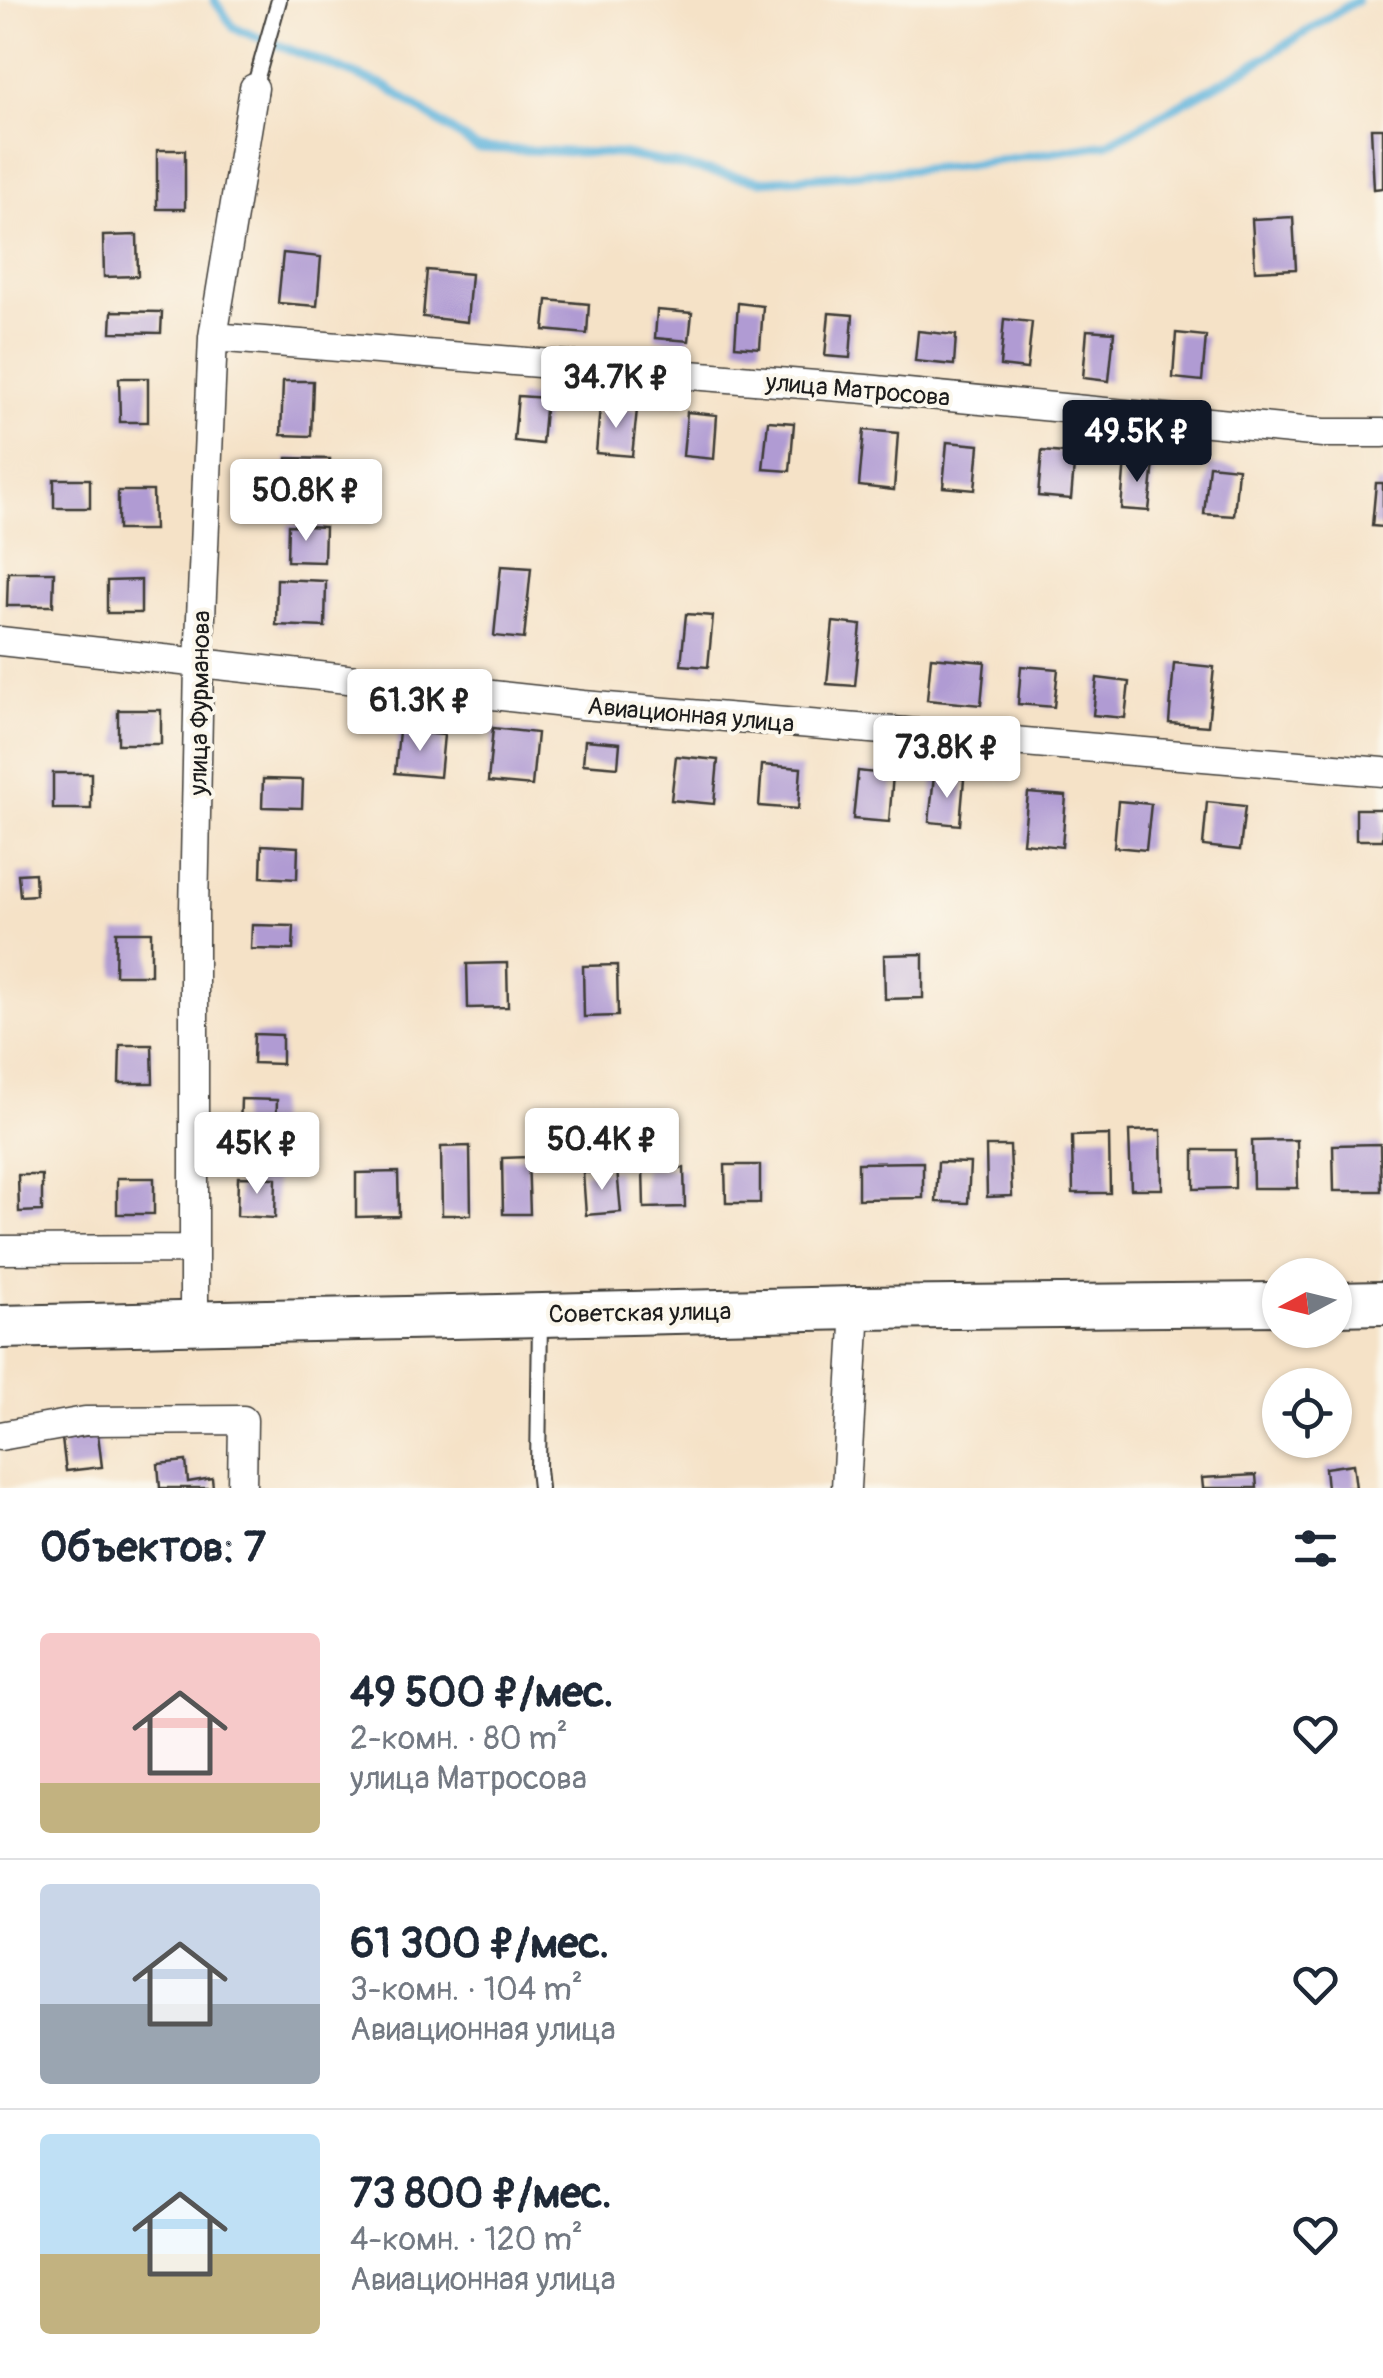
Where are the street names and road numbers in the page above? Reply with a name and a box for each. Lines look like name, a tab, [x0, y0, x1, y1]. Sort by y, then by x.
street label: улица Матросова	[763, 367, 951, 414]
street label: улица Фурманова	[183, 610, 218, 797]
street label: Авиационная улица	[586, 691, 796, 740]
street label: Советская улица	[548, 1296, 732, 1331]

